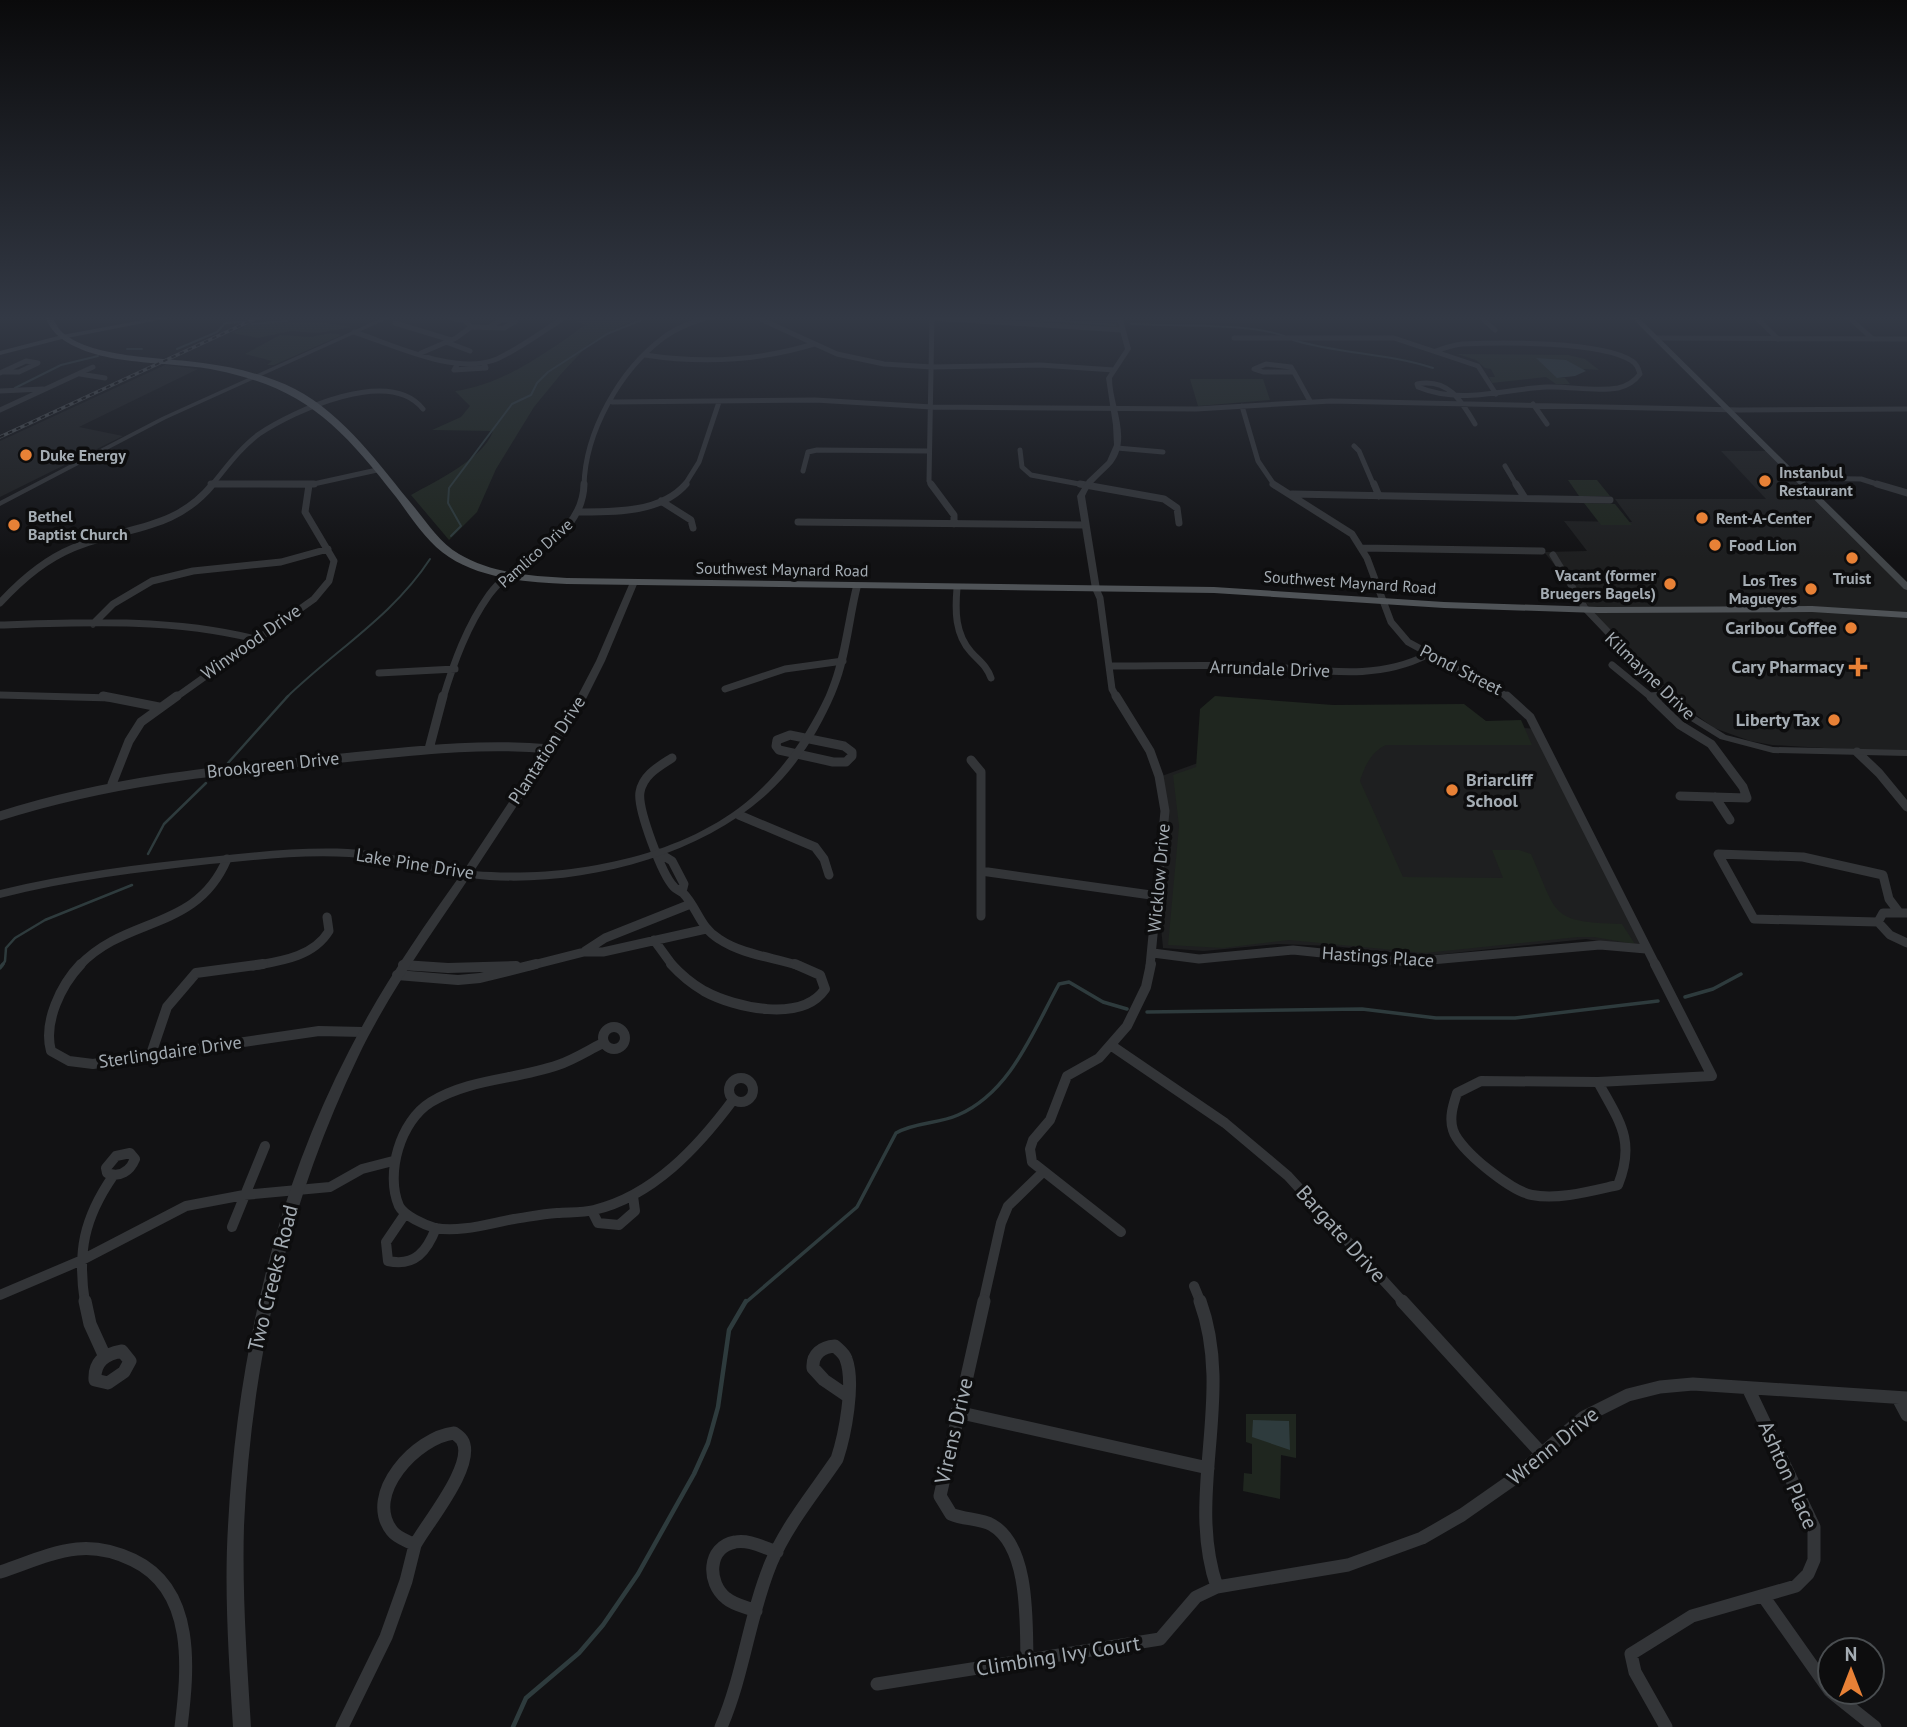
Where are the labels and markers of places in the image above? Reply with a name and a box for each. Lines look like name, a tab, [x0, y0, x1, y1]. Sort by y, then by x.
place label: Duke Energy	[40, 445, 126, 465]
marker: Duke Energy	[18, 447, 34, 463]
place label: Instanbul Restaurant	[1779, 462, 1853, 500]
marker: Instanbul Restaurant	[1757, 473, 1773, 489]
place label: Bethel Baptist Church	[28, 506, 128, 544]
place label: Rent-A-Center	[1716, 508, 1812, 528]
marker: Rent-A-Center	[1694, 510, 1710, 526]
marker: Bethel Baptist Church	[6, 517, 22, 533]
place label: Food Lion	[1729, 535, 1797, 555]
marker: Food Lion	[1707, 537, 1723, 553]
marker: Truist	[1844, 550, 1860, 566]
place label: Vacant (former Bruegers Bagels)	[1540, 565, 1656, 603]
place label: Truist	[1833, 568, 1872, 588]
place label: Los Tres Magueyes	[1729, 570, 1797, 608]
marker: Vacant (former Bruegers Bagels)	[1662, 576, 1678, 592]
marker: Los Tres Magueyes	[1803, 581, 1819, 597]
place label: Caribou Coffee	[1725, 616, 1837, 639]
marker: Caribou Coffee	[1843, 620, 1859, 636]
place label: Cary Pharmacy	[1732, 655, 1844, 678]
marker: Cary Pharmacy	[1850, 659, 1866, 675]
place label: Liberty Tax	[1736, 708, 1821, 731]
marker: Liberty Tax	[1826, 712, 1842, 728]
place label: Briarcliff School	[1466, 768, 1534, 812]
marker: Briarcliff School	[1444, 782, 1460, 798]

